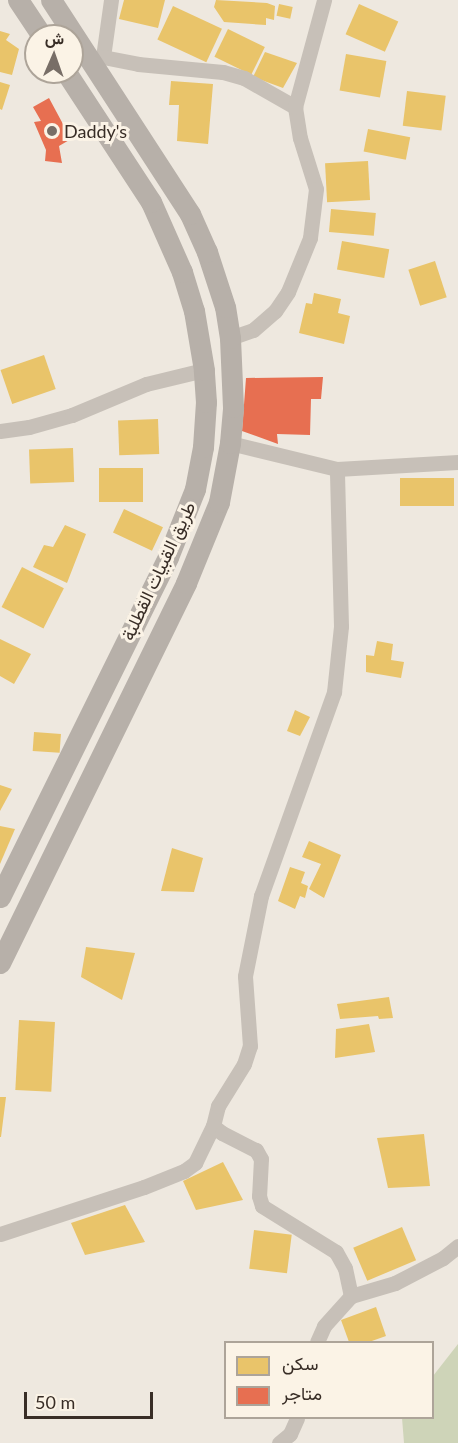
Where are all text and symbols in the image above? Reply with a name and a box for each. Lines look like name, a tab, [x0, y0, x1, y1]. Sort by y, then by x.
north arrow	[24, 24, 84, 84]
text: ش	[45, 28, 65, 47]
place label: Daddy's	[64, 120, 127, 142]
marker: Daddy's	[45, 124, 59, 138]
street label: طريق القبيات القطلبة	[116, 498, 200, 644]
legend	[224, 1341, 434, 1419]
text: سكن	[282, 1352, 318, 1374]
scale bar	[27, 1380, 156, 1418]
text: متاجر	[282, 1382, 322, 1404]
text: 50 m	[35, 1391, 75, 1413]

